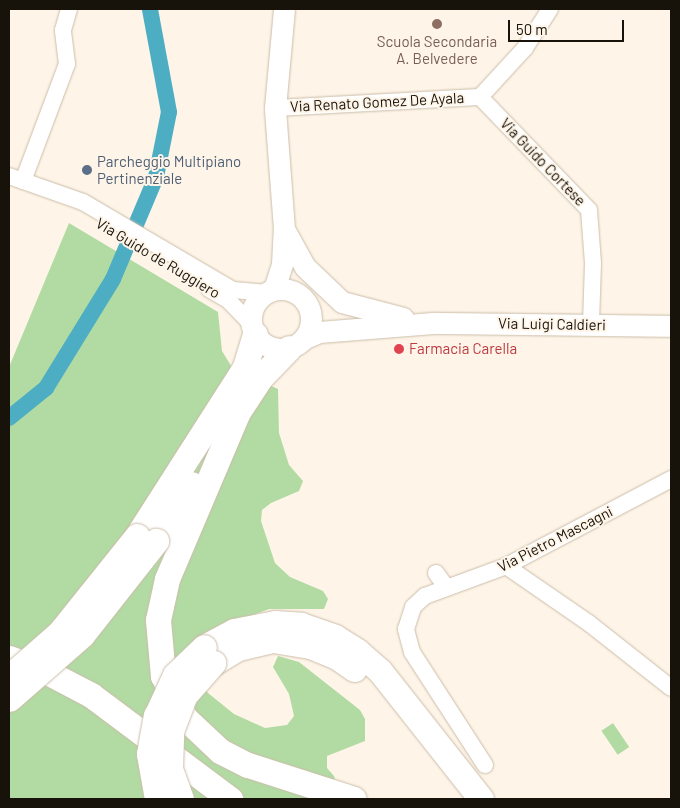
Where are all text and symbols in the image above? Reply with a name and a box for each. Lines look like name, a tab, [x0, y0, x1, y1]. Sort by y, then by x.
scale bar	[510, 10, 626, 42]
marker: Scuola Secondaria A. Belvedere	[431, 18, 443, 30]
text: 50 m	[516, 20, 548, 38]
place label: Scuola Secondaria A. Belvedere	[377, 32, 497, 67]
street label: Via Renato Gomez De Ayala	[289, 88, 465, 116]
street label: Via Guido Cortese	[497, 114, 589, 210]
place label: Parcheggio Multipiano Pertinenziale	[97, 152, 241, 187]
marker: Parcheggio Multipiano Pertinenziale	[81, 164, 93, 176]
street label: Via Guido de Ruggiero	[93, 214, 223, 302]
street label: Via Luigi Caldieri	[498, 314, 606, 334]
place label: Farmacia Carella	[409, 340, 517, 358]
marker: Farmacia Carella	[393, 343, 405, 355]
street label: Via Pietro Mascagni	[494, 502, 616, 576]

